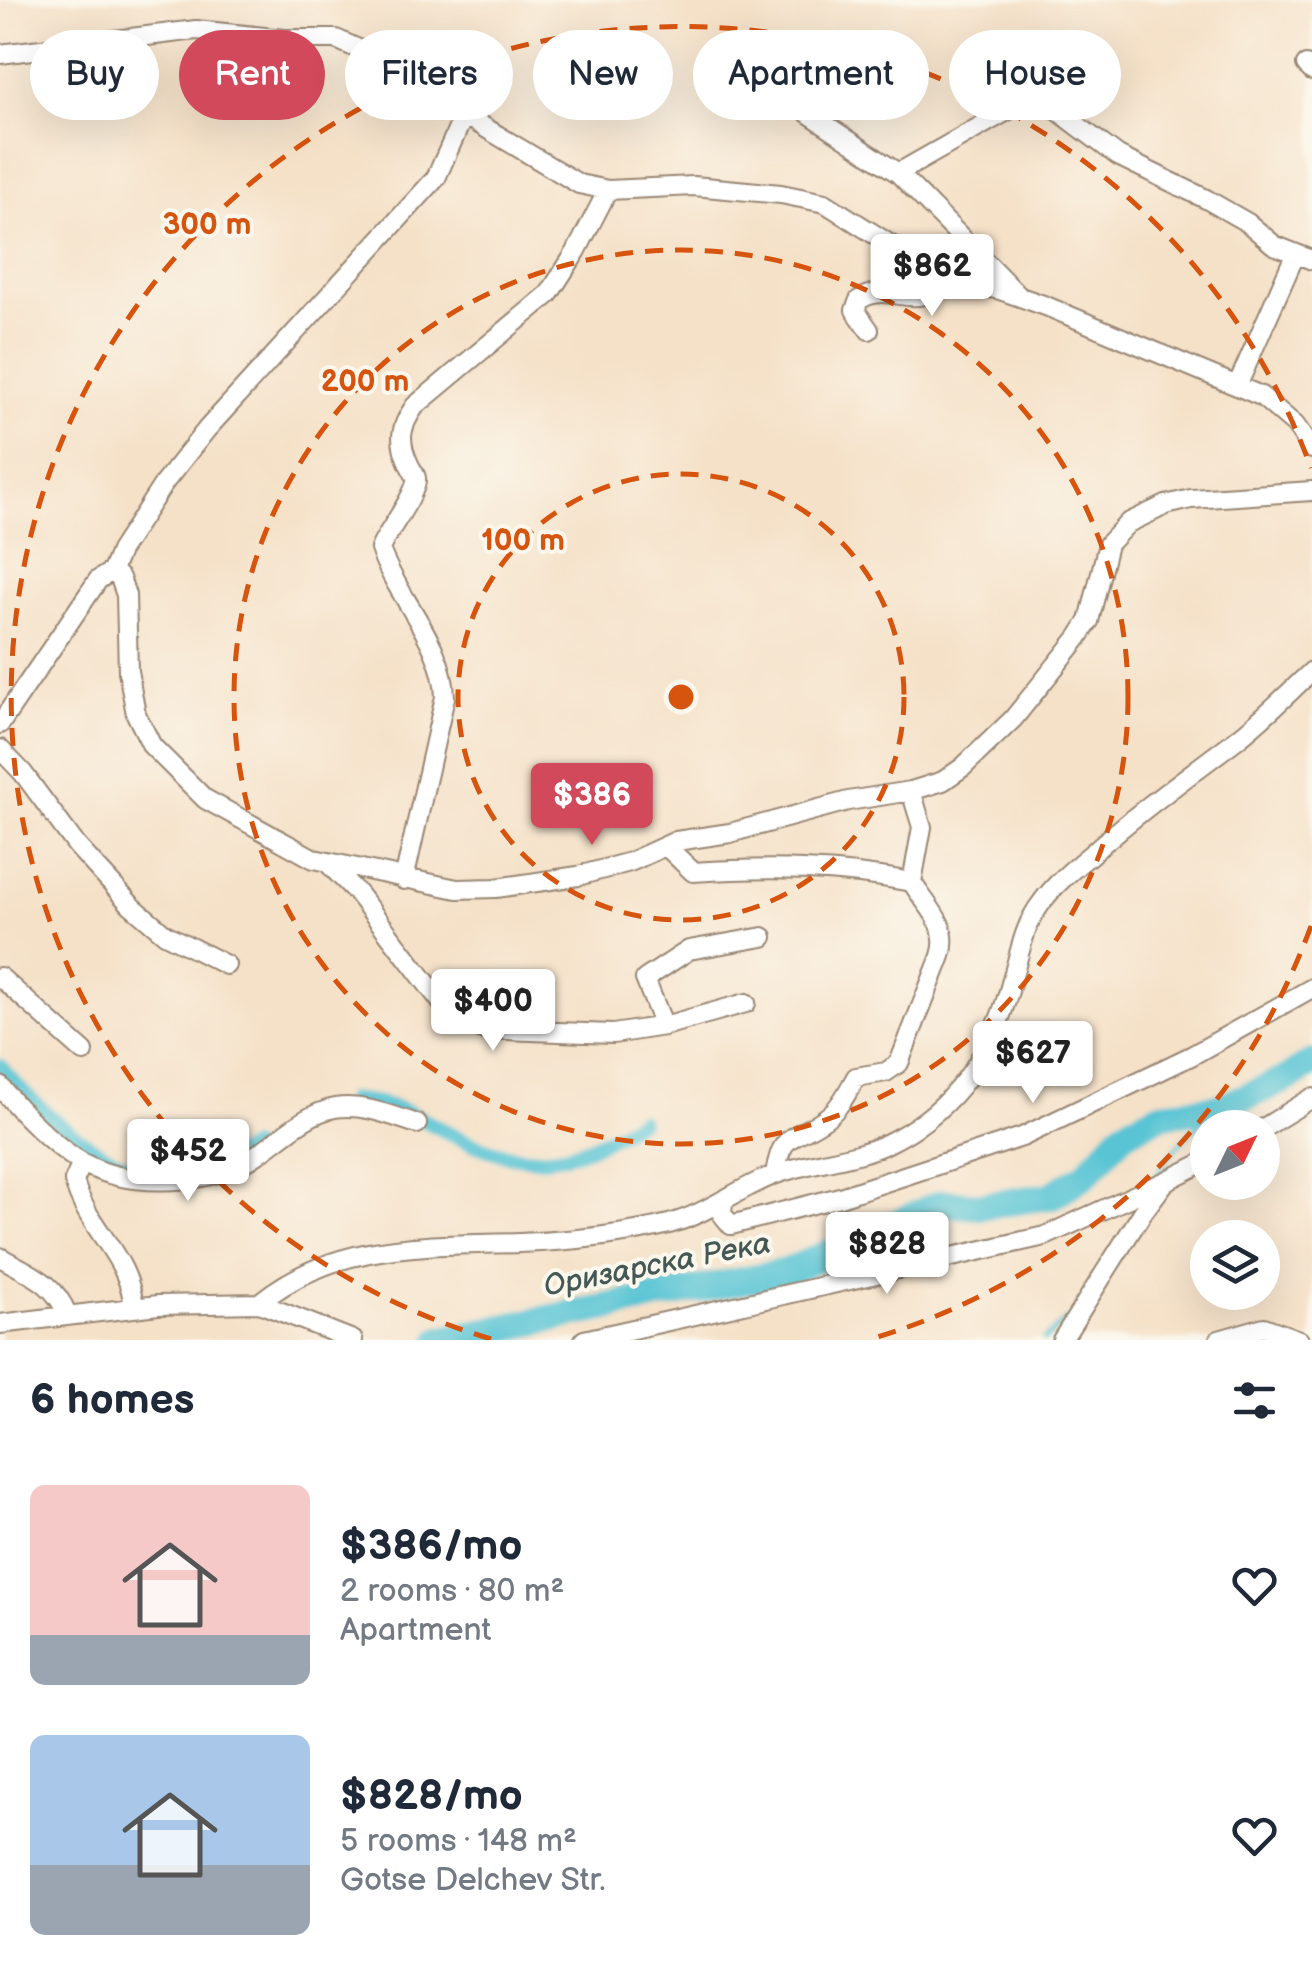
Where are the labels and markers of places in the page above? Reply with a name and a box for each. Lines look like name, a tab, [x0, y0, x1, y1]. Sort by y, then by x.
pin: $862	[873, 234, 991, 319]
centre of rings	[663, 679, 699, 715]
pin: $386	[533, 763, 651, 848]
pin: $400	[434, 969, 552, 1054]
pin: $627	[974, 1021, 1092, 1106]
pin: $452	[129, 1119, 247, 1204]
pin: $828	[828, 1212, 946, 1297]

